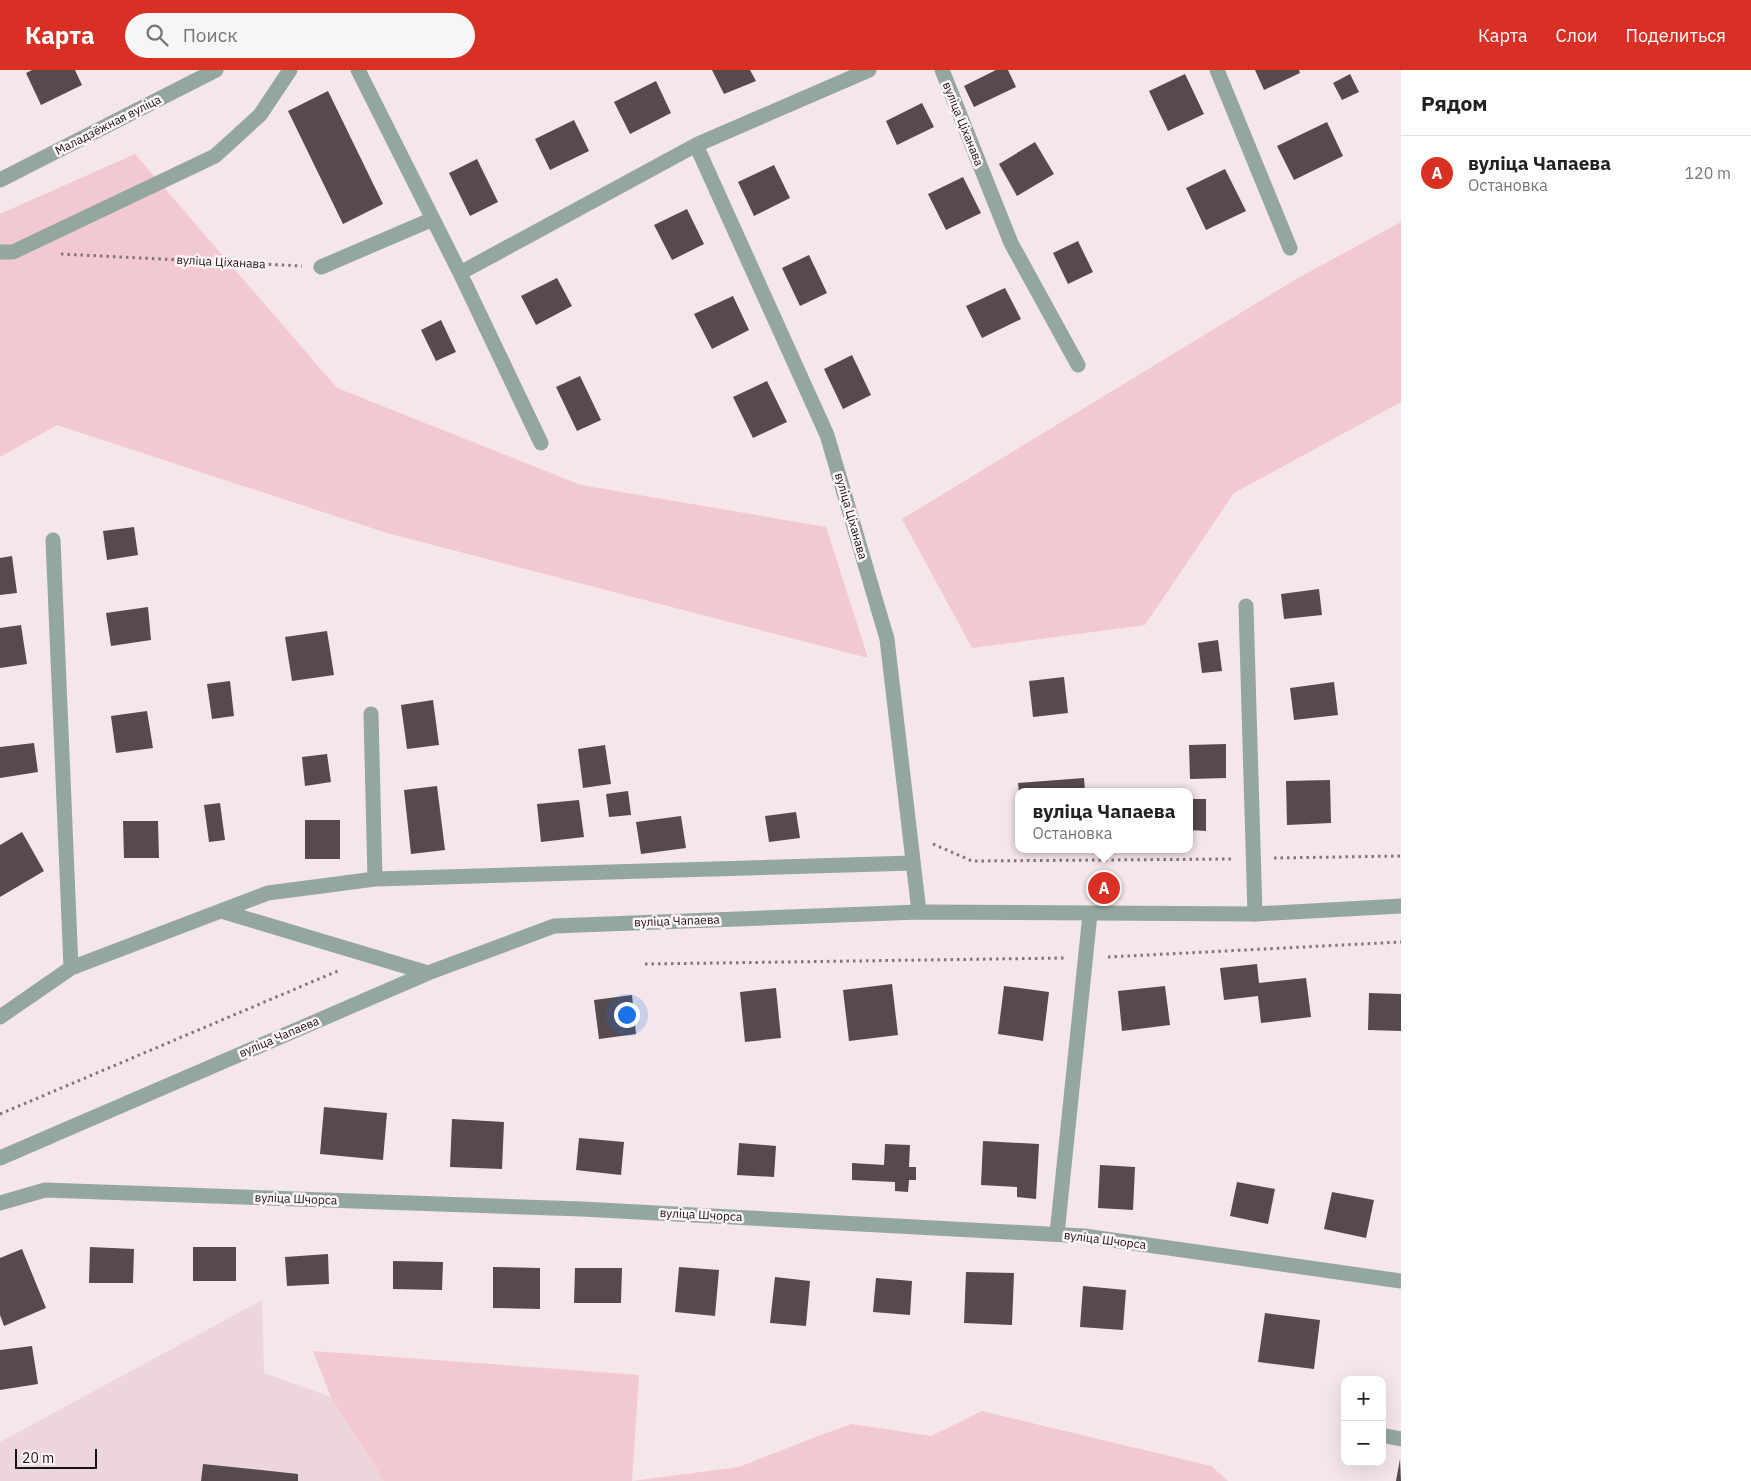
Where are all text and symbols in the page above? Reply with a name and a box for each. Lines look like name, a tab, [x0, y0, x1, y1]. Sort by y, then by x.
search box	[125, 13, 475, 58]
text: Карта	[25, 19, 95, 51]
icon: search	[143, 21, 171, 49]
text: Поиск	[183, 23, 238, 47]
text: Карта	[1478, 24, 1528, 47]
text: Слои	[1556, 24, 1598, 47]
text: Поделиться	[1626, 24, 1726, 47]
street label: вуліца Ціханава	[940, 80, 987, 169]
text: Рядом	[1421, 89, 1488, 117]
street label: Маладзёжная вуліца	[52, 91, 164, 158]
text: вуліца Чапаева	[1468, 151, 1611, 175]
text: A	[1432, 163, 1442, 183]
text: 120 m	[1684, 163, 1731, 183]
text: Остановка	[1468, 175, 1548, 195]
street label: вуліца Ціханава	[176, 252, 267, 271]
street label: вуліца Ціханава	[832, 471, 871, 561]
popup	[1015, 788, 1193, 853]
text: вуліца Чапаева	[1032, 799, 1176, 823]
text: Остановка	[1032, 823, 1112, 843]
pin: A	[1088, 869, 1120, 907]
street label: вуліца Чапаева	[634, 911, 721, 929]
your location	[614, 1002, 640, 1028]
street label: вуліца Чапаева	[236, 1013, 322, 1060]
street label: вуліца Шчорса	[254, 1190, 338, 1207]
street label: вуліца Шчорса	[659, 1205, 743, 1224]
street label: вуліца Шчорса	[1063, 1227, 1148, 1252]
map controls	[1341, 1376, 1386, 1466]
button: +	[1341, 1376, 1386, 1421]
button: −	[1341, 1421, 1386, 1466]
scale bar	[15, 1446, 98, 1469]
text: 20 m	[22, 1449, 54, 1467]

